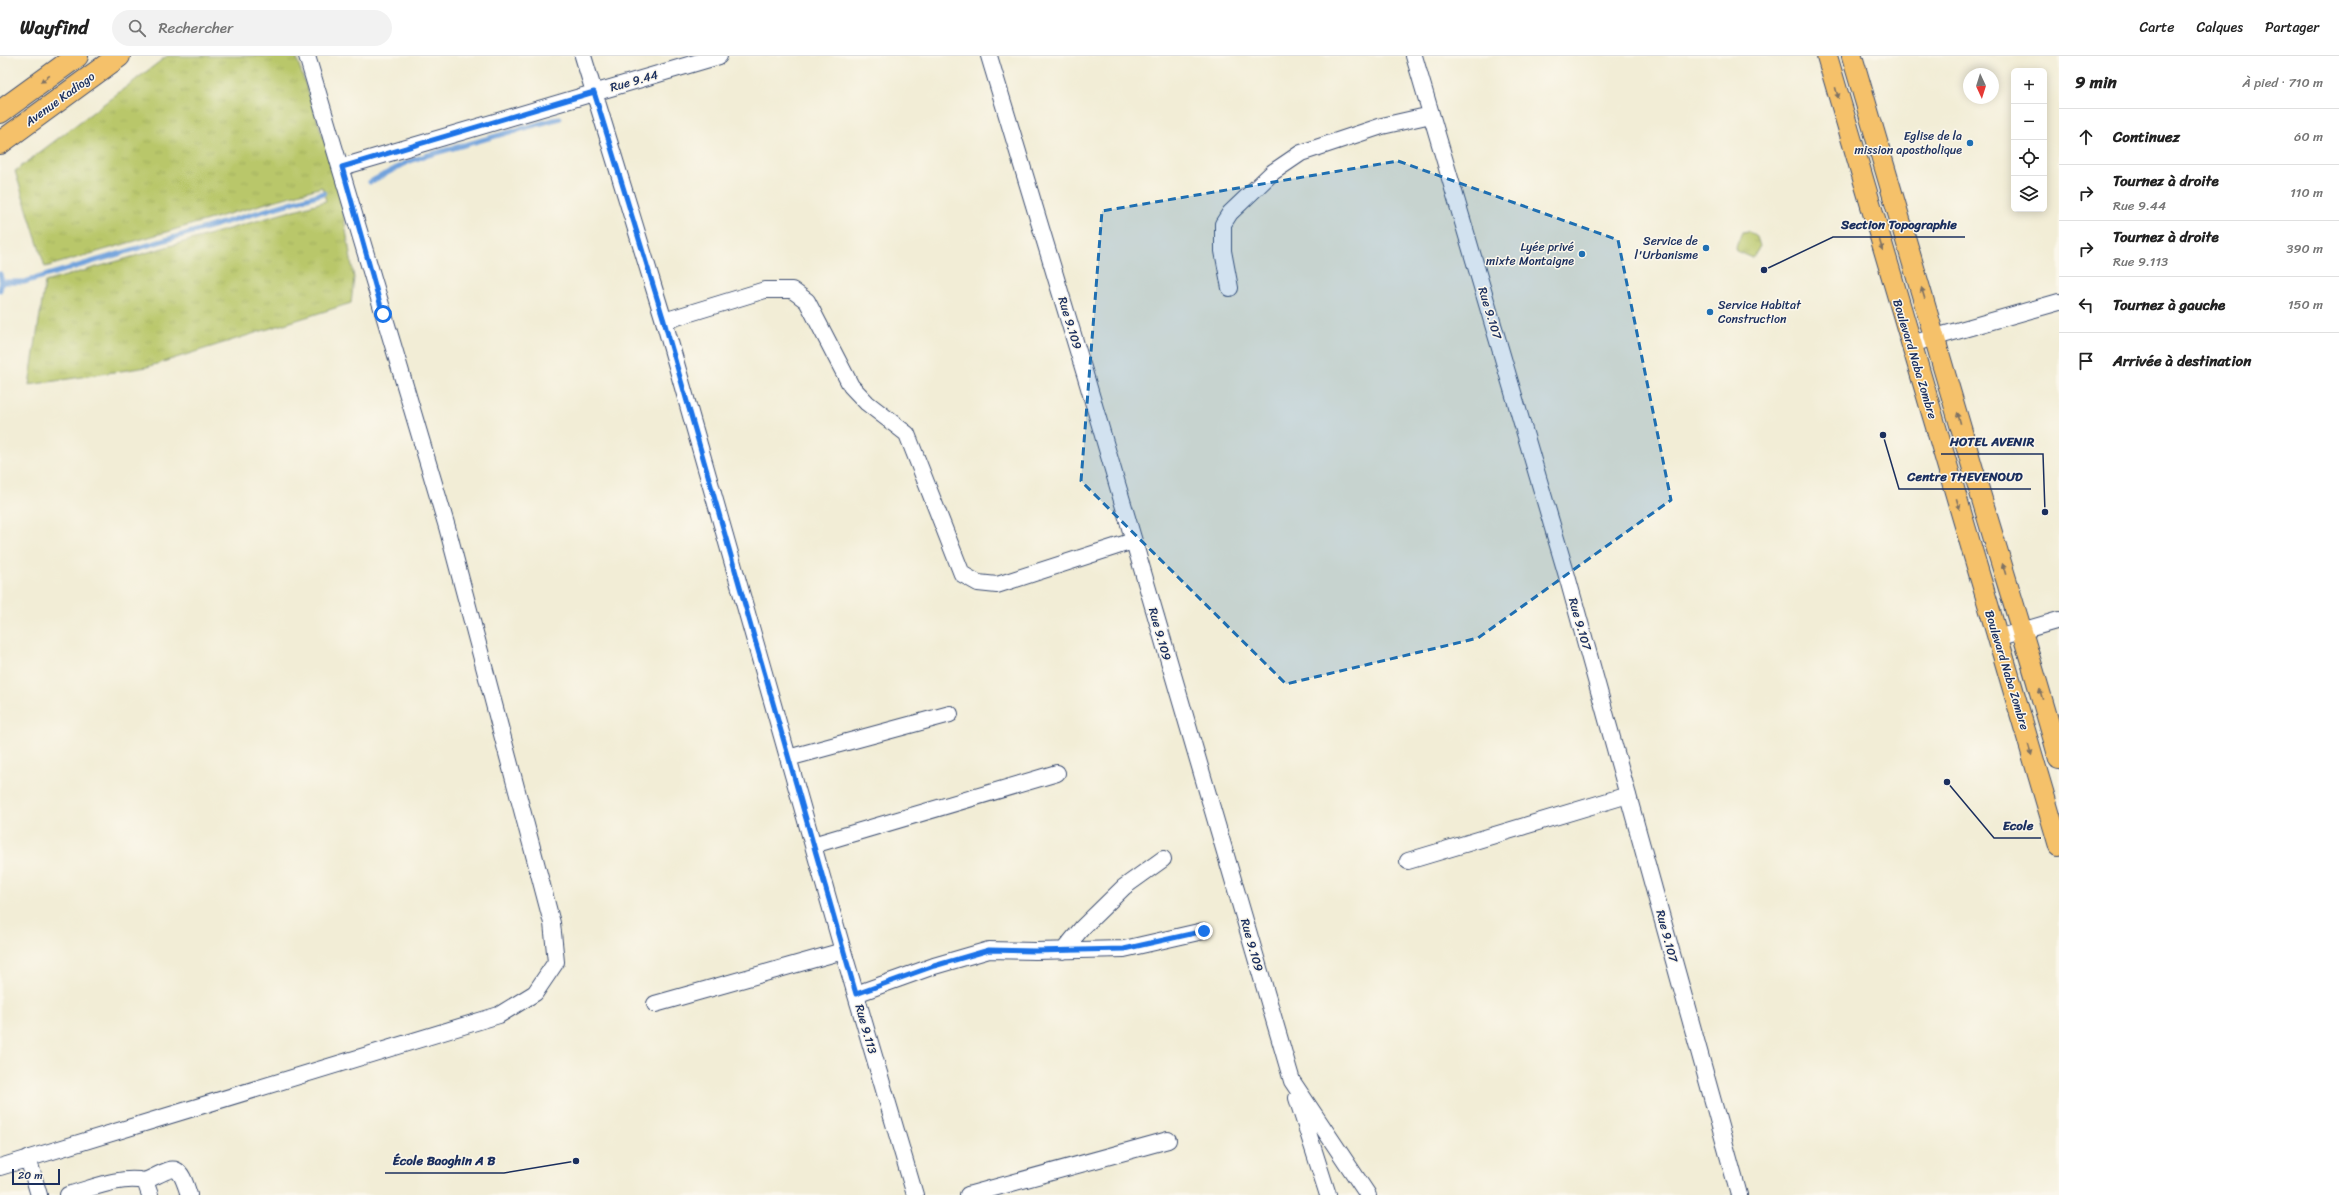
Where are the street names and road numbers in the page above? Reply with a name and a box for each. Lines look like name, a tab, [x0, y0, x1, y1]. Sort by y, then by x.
street label: Rue 9.44	[607, 64, 661, 98]
street label: Avenue Kadiogo	[19, 66, 100, 133]
street label: Rue 9.107	[1472, 284, 1509, 343]
street label: Rue 9.109	[1052, 294, 1088, 352]
street label: Boulevard Naba Zombre	[1886, 296, 1944, 422]
street label: Rue 9.107	[1562, 595, 1598, 654]
street label: Rue 9.109	[1142, 605, 1178, 663]
street label: Boulevard Naba Zombre	[1978, 607, 2036, 733]
street label: Rue 9.107	[1649, 907, 1685, 966]
street label: Rue 9.109	[1234, 916, 1270, 974]
street label: Rue 9.113	[848, 1002, 884, 1057]

